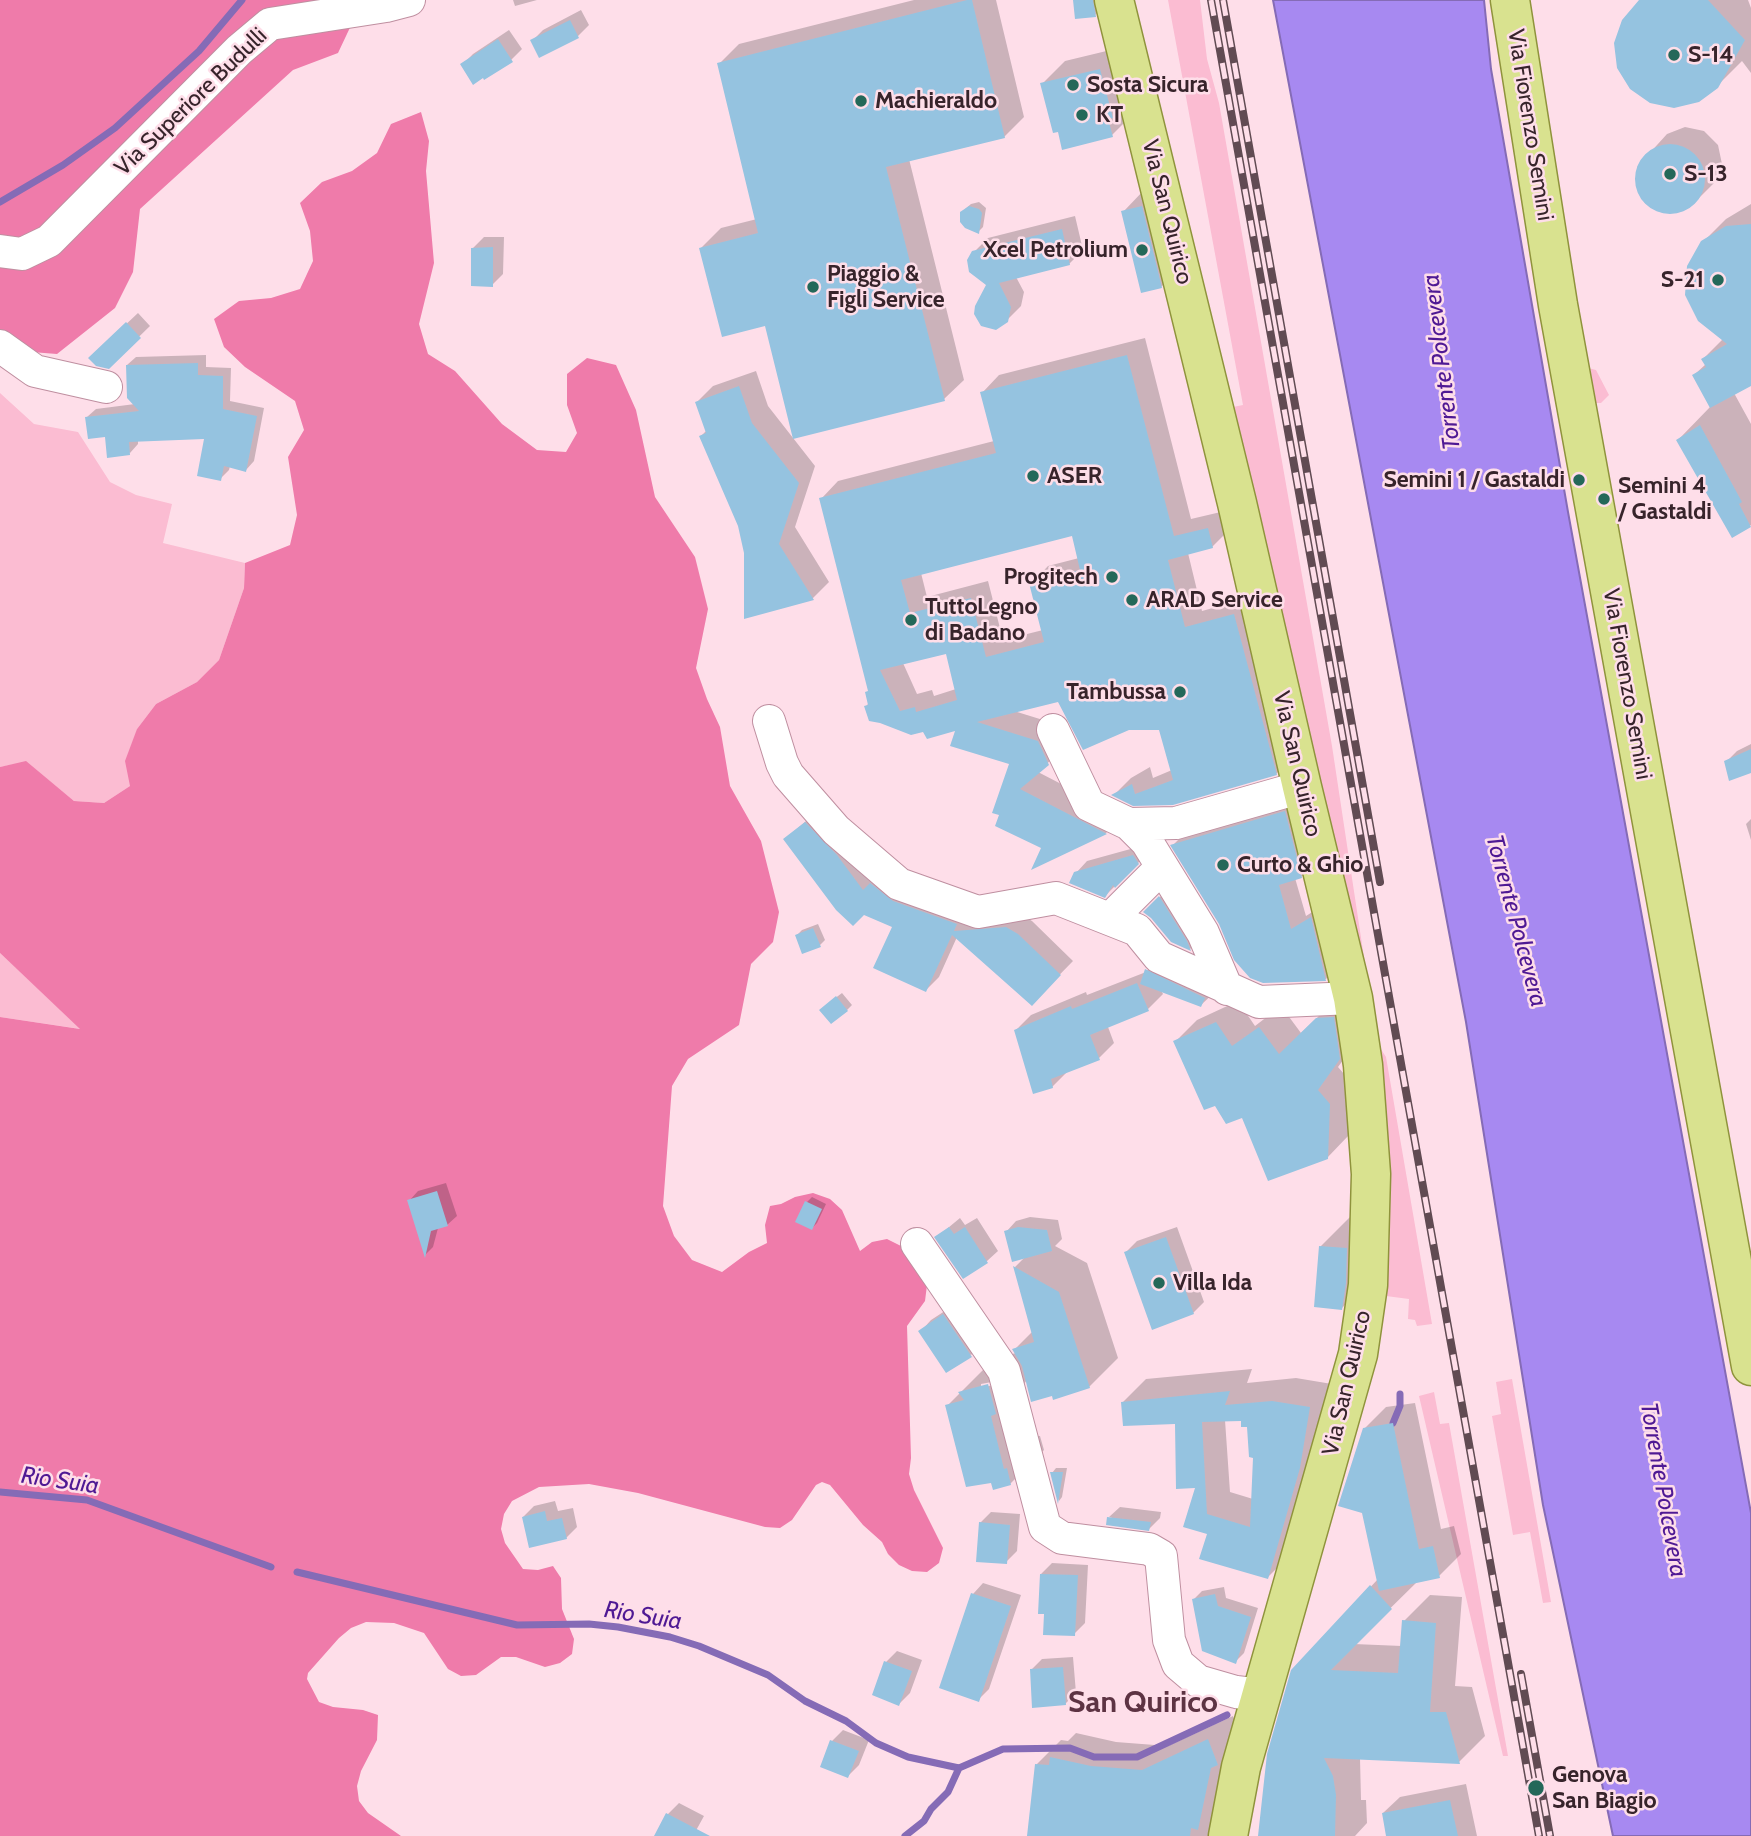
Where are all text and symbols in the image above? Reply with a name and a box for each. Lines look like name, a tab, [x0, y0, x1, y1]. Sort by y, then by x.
street label: Via Superiore Budulli	[109, 22, 273, 182]
street label: Via Fiorenzo Semini	[1501, 27, 1559, 223]
place label: S-14	[1688, 41, 1733, 69]
marker: S-14	[1666, 47, 1682, 63]
place label: Sosta Sicura	[1087, 71, 1209, 99]
marker: Sosta Sicura	[1065, 77, 1081, 93]
place label: Machieraldo	[875, 87, 997, 115]
marker: Machieraldo	[853, 93, 869, 109]
place label: KT	[1096, 101, 1123, 129]
marker: KT	[1074, 107, 1090, 123]
street label: Via San Quirico	[1136, 137, 1198, 287]
place label: S-13	[1684, 160, 1728, 188]
marker: S-13	[1662, 166, 1678, 182]
place label: Xcel Petrolium	[983, 236, 1128, 264]
marker: Xcel Petrolium	[1134, 242, 1150, 258]
place label: Piaggio & Figli Service	[827, 260, 945, 314]
place label: S-21	[1661, 266, 1704, 294]
water label: Torrente Polcevera	[1417, 272, 1467, 452]
marker: S-21	[1710, 272, 1726, 288]
marker: Piaggio & Figli Service	[805, 279, 821, 295]
place label: ASER	[1047, 462, 1102, 490]
place label: Semini 1 / Gastaldi	[1383, 466, 1565, 494]
marker: ASER	[1025, 468, 1041, 484]
marker: Semini 1 / Gastaldi	[1571, 472, 1587, 488]
place label: Semini 4 / Gastaldi	[1618, 472, 1712, 526]
marker: Semini 4 / Gastaldi	[1596, 491, 1612, 507]
place label: Progitech	[1004, 563, 1098, 591]
marker: Progitech	[1104, 569, 1120, 585]
place label: ARAD Service	[1146, 586, 1283, 614]
street label: Via Fiorenzo Semini	[1597, 586, 1657, 782]
marker: ARAD Service	[1124, 592, 1140, 608]
place label: TuttoLegno di Badano	[925, 593, 1038, 647]
marker: TuttoLegno di Badano	[903, 612, 919, 628]
place label: Tambussa	[1066, 678, 1166, 706]
marker: Tambussa	[1172, 684, 1188, 700]
street label: Via San Quirico	[1267, 689, 1327, 839]
water label: Torrente Polcevera	[1479, 832, 1553, 1010]
place label: Curto & Ghio	[1237, 851, 1363, 879]
marker: Curto & Ghio	[1215, 857, 1231, 873]
place label: Villa Ida	[1173, 1269, 1252, 1297]
marker: Villa Ida	[1151, 1275, 1167, 1291]
street label: Via San Quirico	[1317, 1308, 1377, 1458]
water label: Torrente Polcevera	[1633, 1400, 1693, 1580]
water label: Rio Suia	[19, 1461, 101, 1501]
water label: Rio Suia	[602, 1596, 684, 1636]
district label: San Quirico	[1068, 1685, 1218, 1721]
place label: Genova San Biagio	[1552, 1761, 1657, 1815]
marker: Genova San Biagio	[1526, 1778, 1546, 1798]

